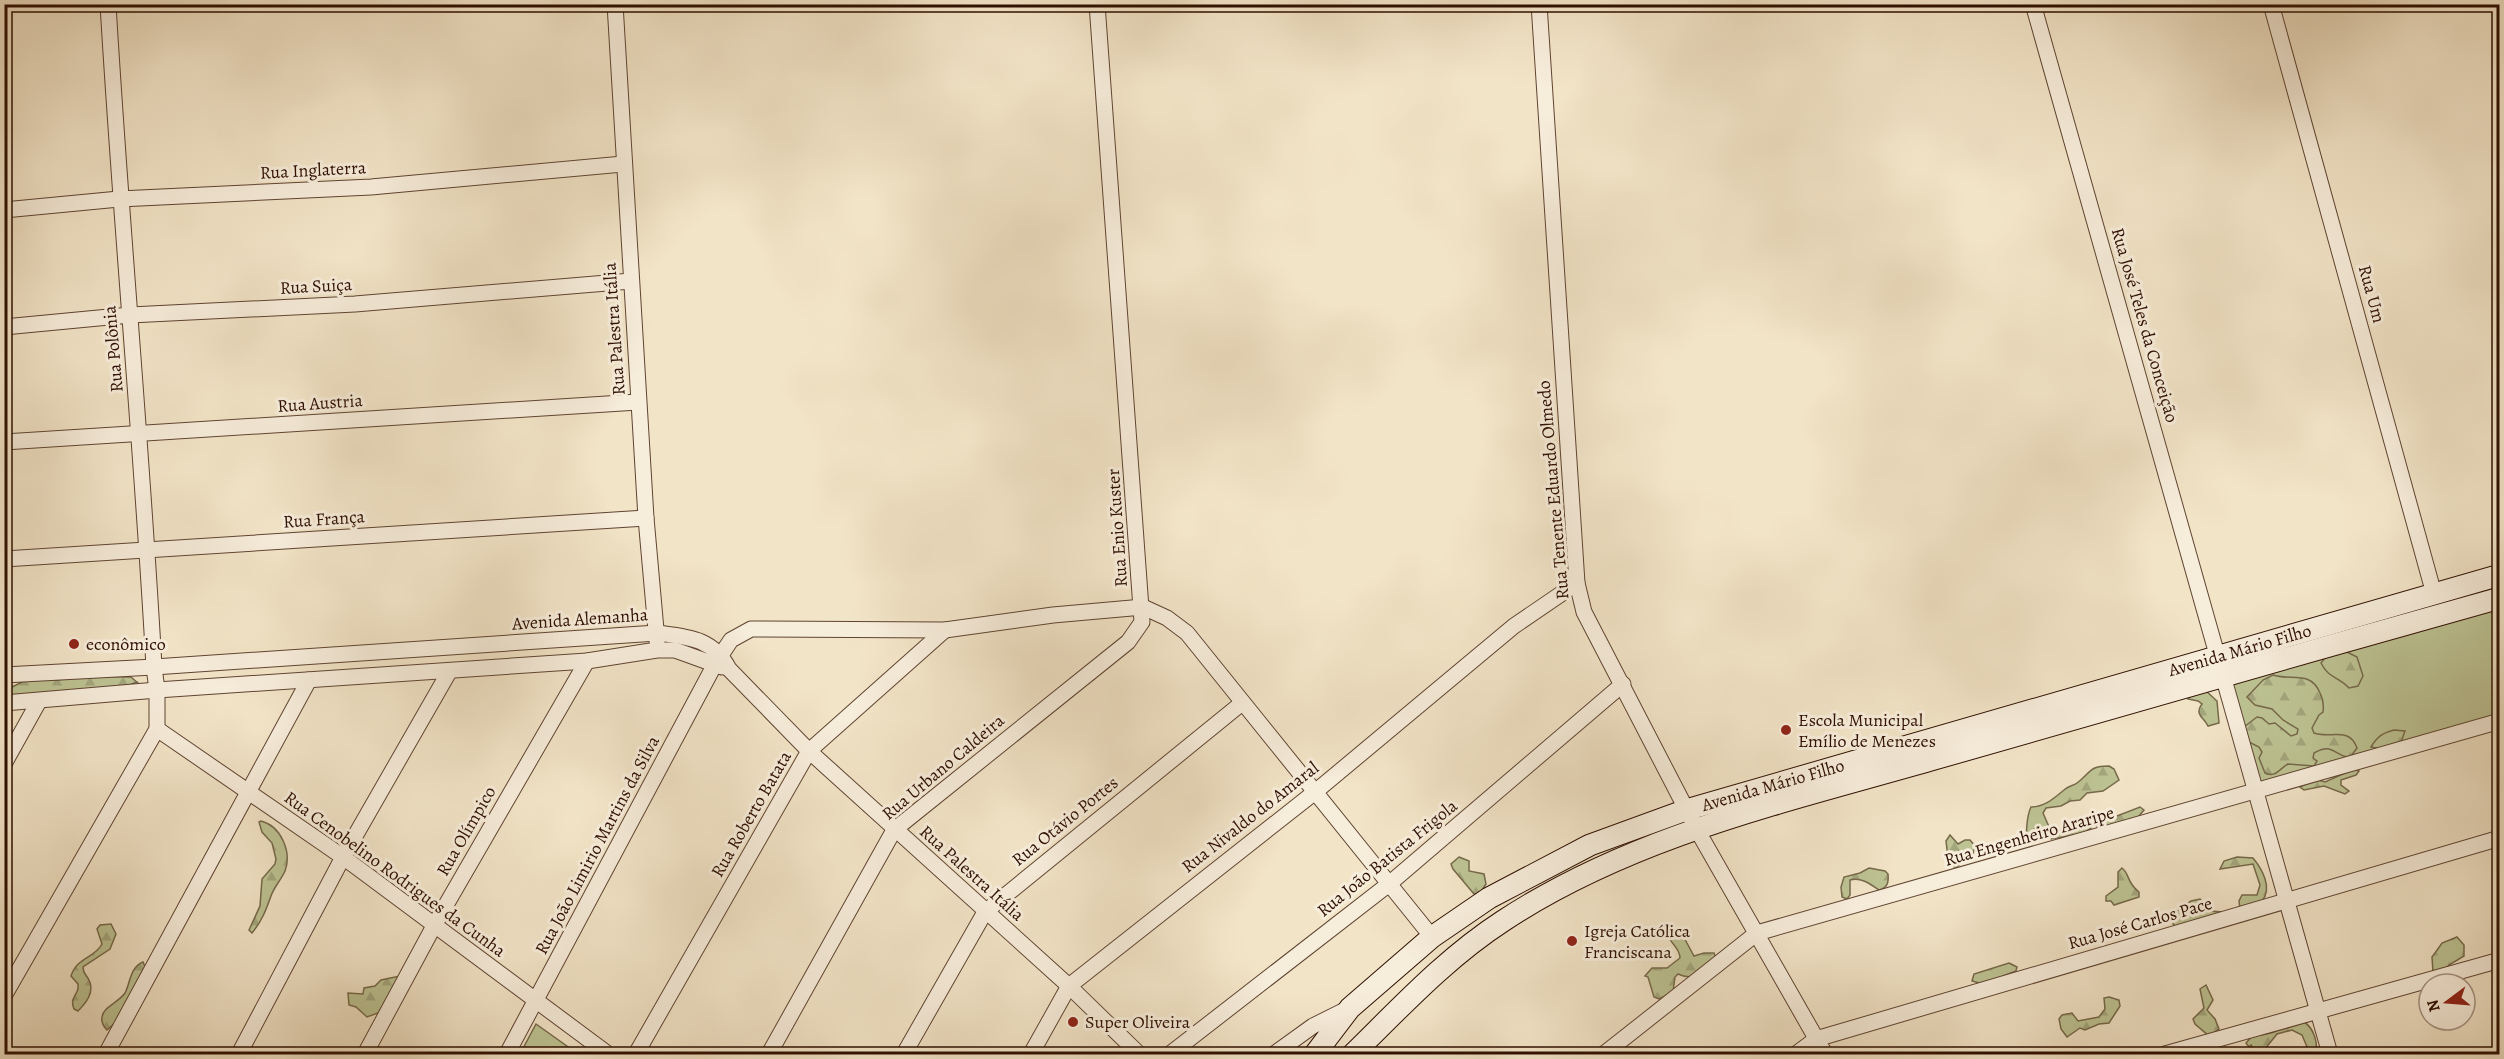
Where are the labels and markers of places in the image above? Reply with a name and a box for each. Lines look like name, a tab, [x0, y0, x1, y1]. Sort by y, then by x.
place label: econômico	[86, 632, 166, 656]
marker: econômico	[67, 637, 81, 651]
place label: Escola Municipal Emílio de Menezes	[1798, 708, 1936, 753]
marker: Escola Municipal Emílio de Menezes	[1779, 723, 1793, 737]
place label: Igreja Católica Franciscana	[1584, 919, 1691, 964]
marker: Igreja Católica Franciscana	[1565, 934, 1579, 948]
place label: Super Oliveira	[1085, 1010, 1191, 1034]
marker: Super Oliveira	[1066, 1015, 1080, 1029]

